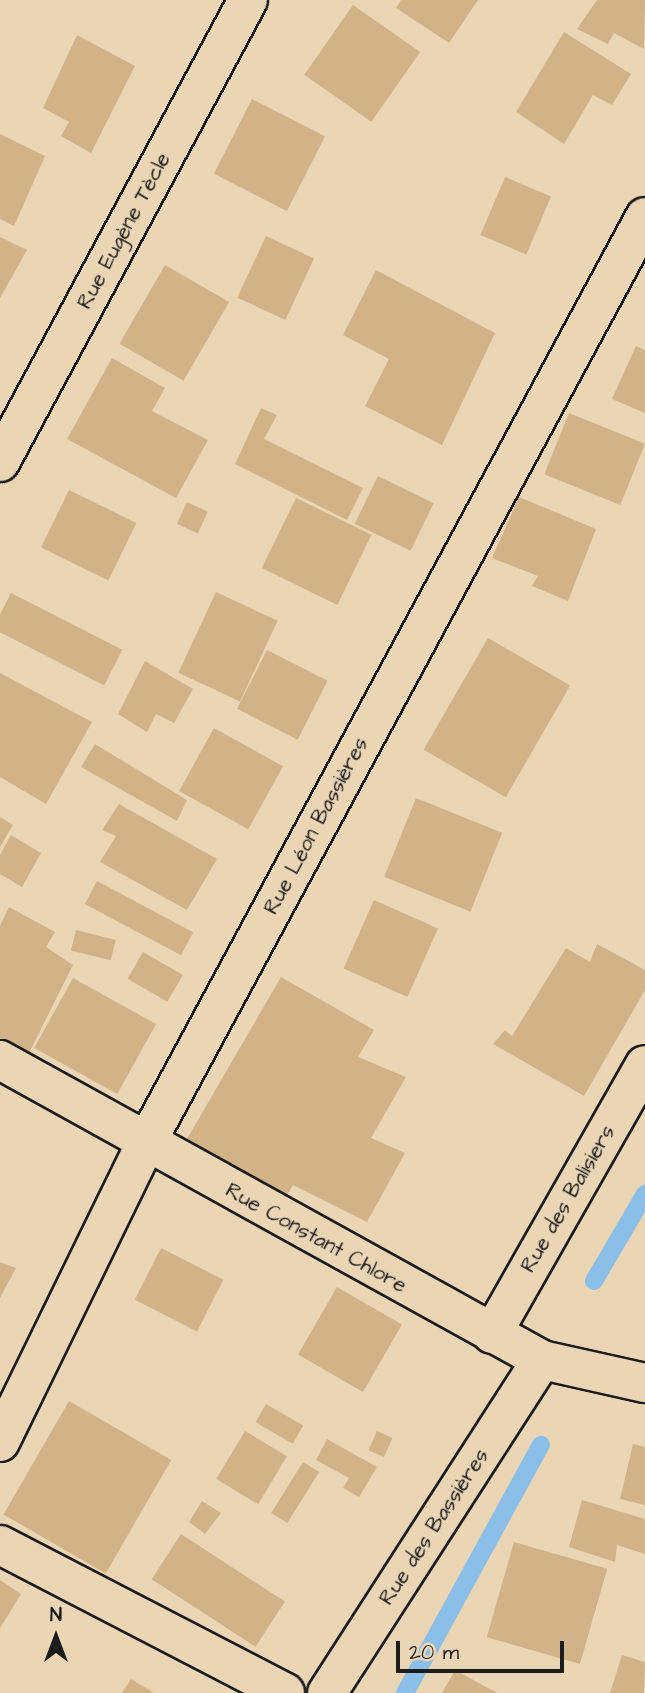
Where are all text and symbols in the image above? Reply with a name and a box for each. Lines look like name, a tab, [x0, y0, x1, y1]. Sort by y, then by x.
street label: Rue Eugène Tècle	[72, 149, 176, 313]
street label: Rue Léon Bassières	[259, 733, 373, 919]
street label: Rue des Balisiers	[516, 1121, 620, 1277]
street label: Rue Constant Chlore	[221, 1178, 411, 1298]
street label: Rue des Bassières	[374, 1444, 494, 1610]
north arrow	[21, 1602, 91, 1672]
text: N	[50, 1602, 62, 1629]
scale bar	[400, 1626, 568, 1670]
text: 20 m	[409, 1638, 459, 1667]

